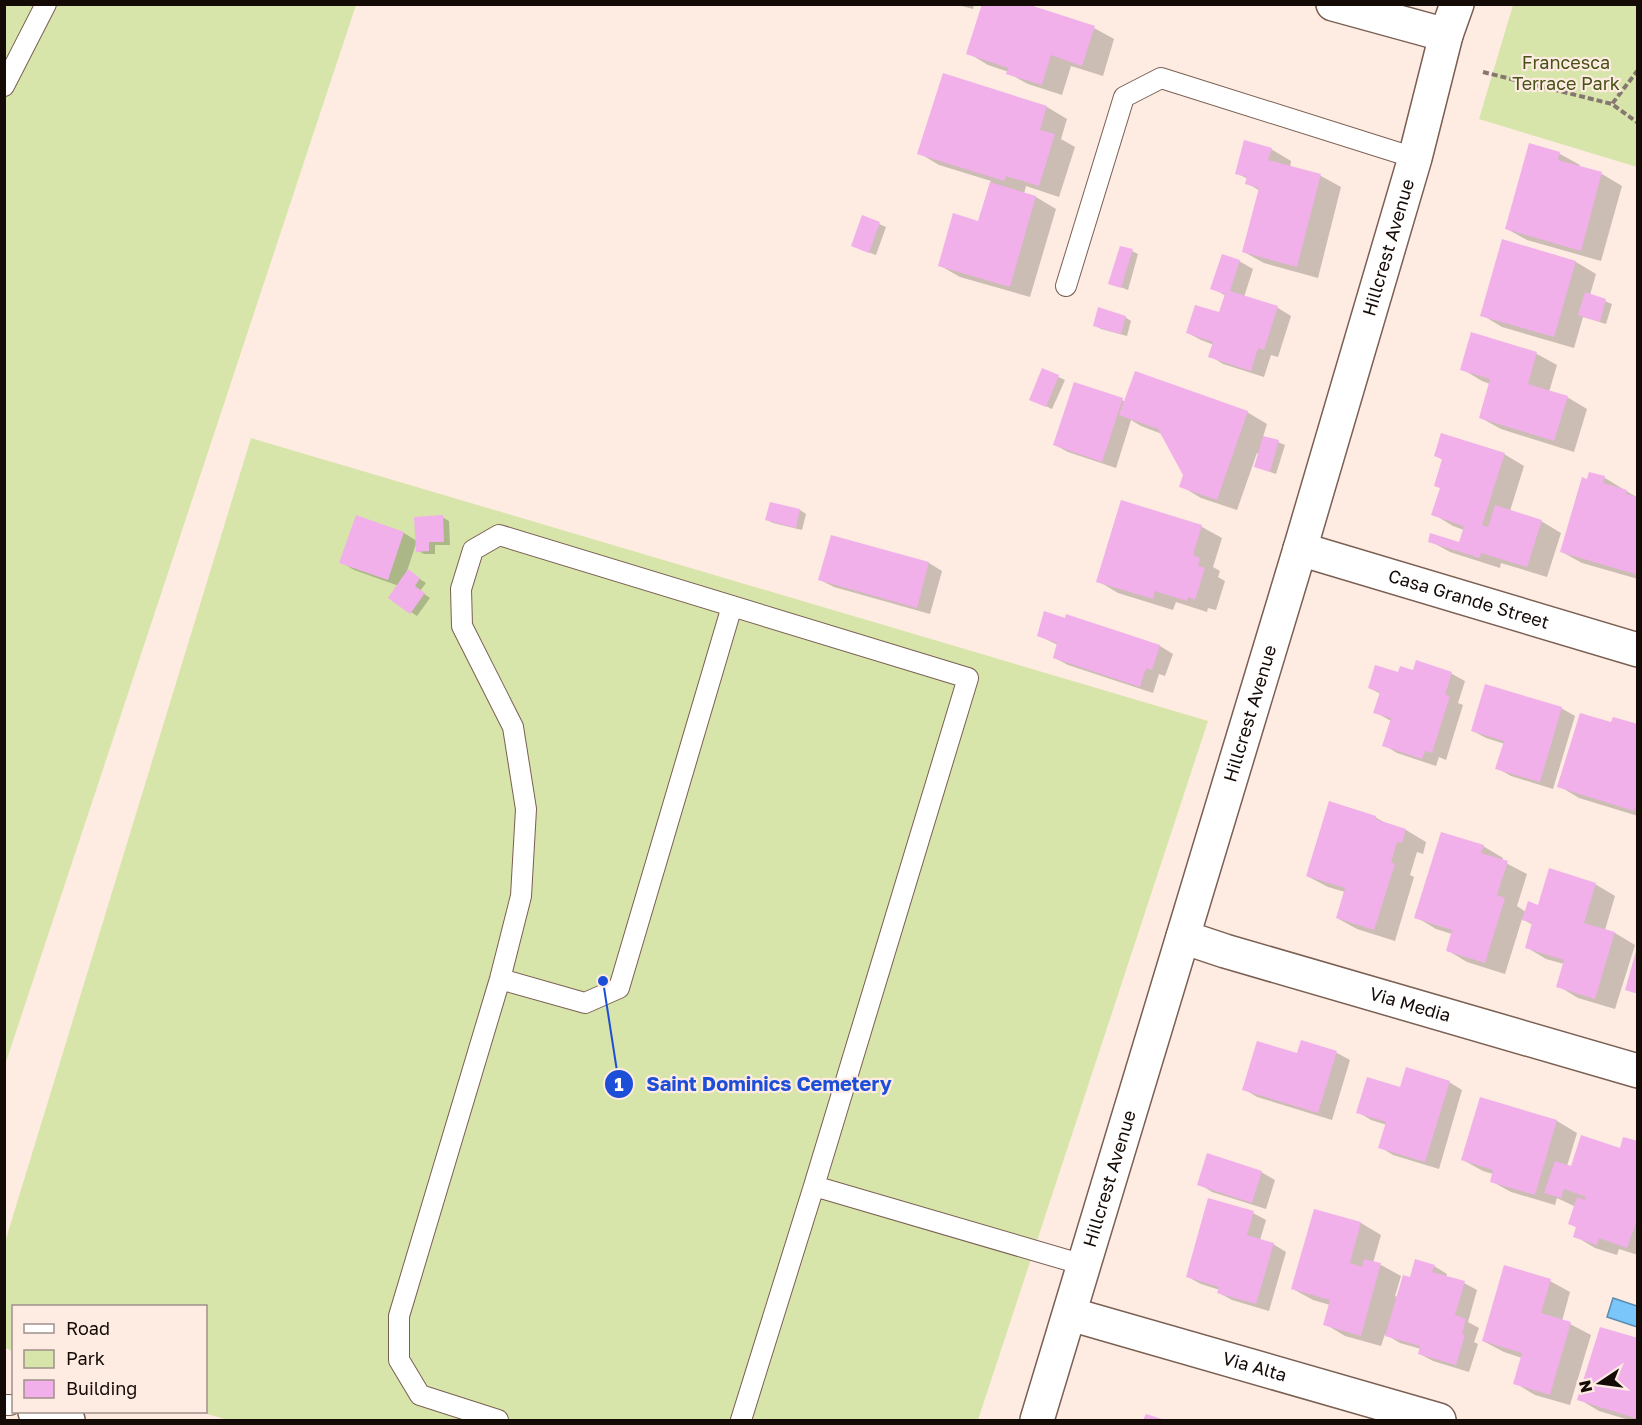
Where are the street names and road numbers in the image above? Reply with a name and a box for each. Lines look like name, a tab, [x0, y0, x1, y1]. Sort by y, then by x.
street label: Hillcrest Avenue	[1357, 176, 1418, 318]
street label: Casa Grande Street	[1386, 564, 1552, 633]
street label: Hillcrest Avenue	[1218, 642, 1280, 784]
street label: Via Media	[1367, 982, 1454, 1026]
street label: Hillcrest Avenue	[1078, 1107, 1140, 1250]
street label: Via Alta	[1220, 1346, 1290, 1386]

